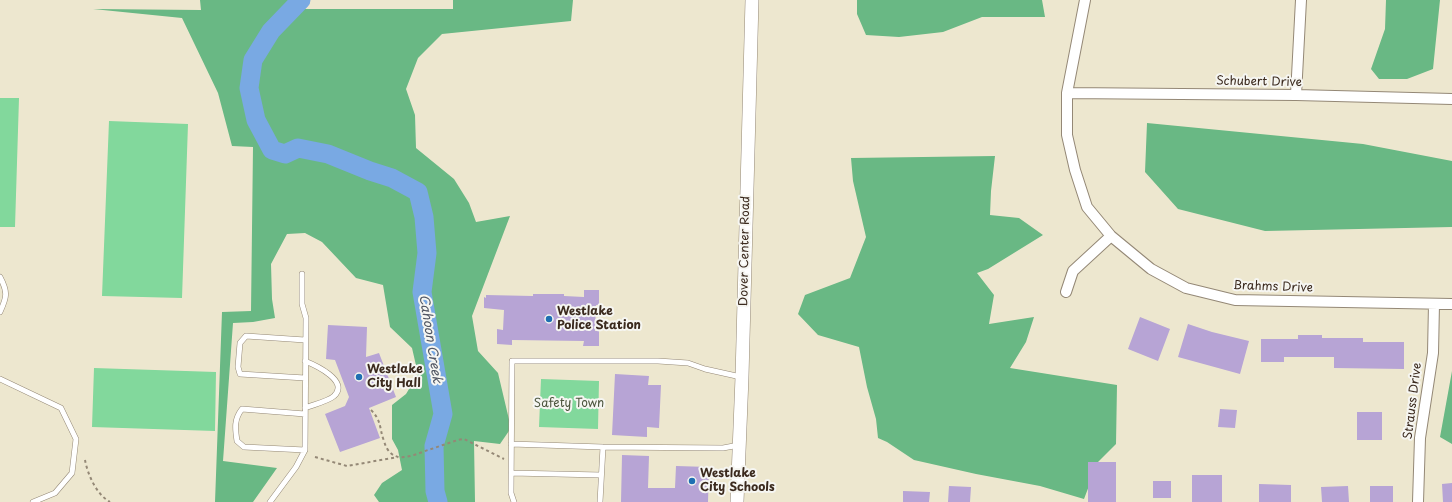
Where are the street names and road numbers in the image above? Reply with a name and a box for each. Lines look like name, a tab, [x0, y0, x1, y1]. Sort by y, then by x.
street label: Schubert Drive	[1216, 74, 1302, 90]
street label: Dover Center Road	[737, 196, 753, 306]
street label: Brahms Drive	[1233, 278, 1313, 296]
street label: Strauss Drive	[1401, 362, 1425, 440]

